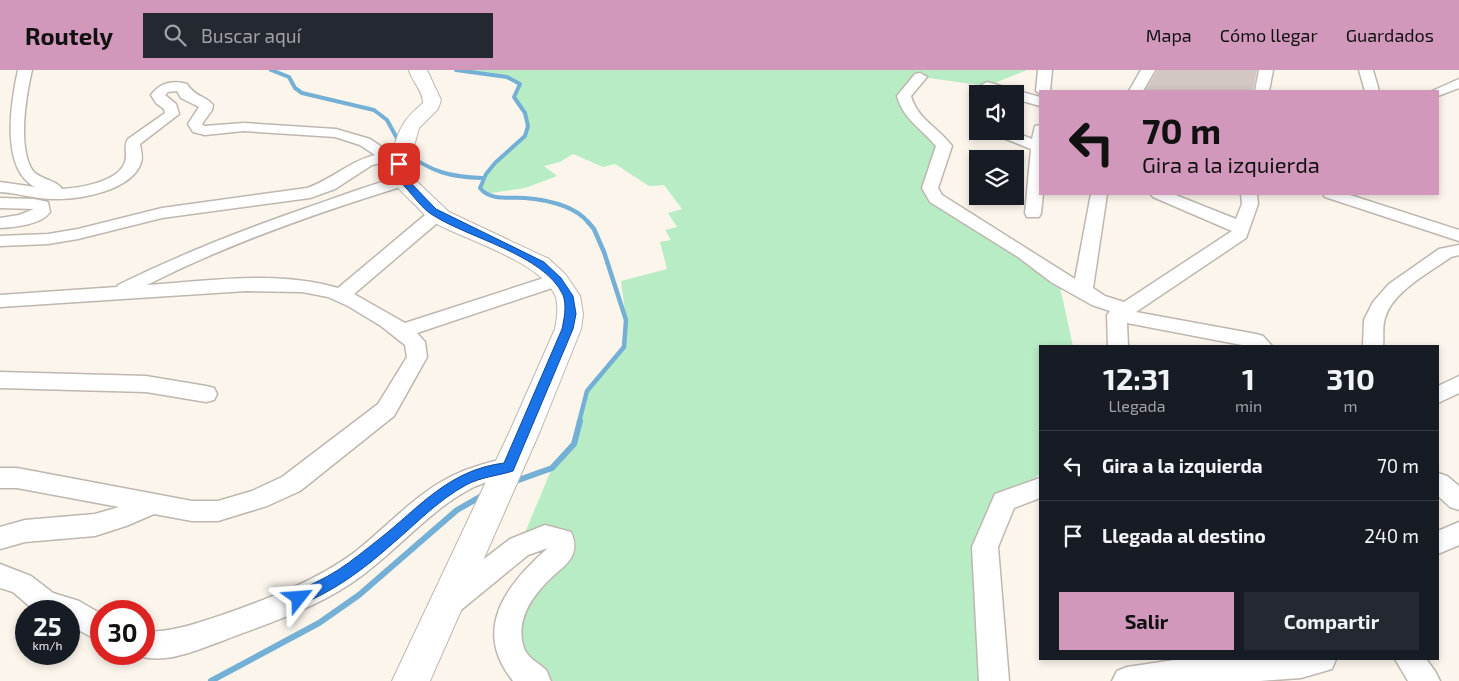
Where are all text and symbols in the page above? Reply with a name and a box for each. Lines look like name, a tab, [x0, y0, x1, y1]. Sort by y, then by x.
search box	[143, 13, 493, 58]
text: Routely	[25, 21, 113, 50]
icon: search	[161, 21, 189, 49]
text: Buscar aquí	[201, 24, 301, 47]
text: Mapa	[1146, 24, 1192, 46]
text: Cómo llegar	[1220, 24, 1318, 46]
text: Guardados	[1346, 24, 1434, 46]
map controls	[969, 85, 1024, 205]
button: sound	[969, 85, 1024, 140]
text: 70 m	[1142, 109, 1221, 151]
icon: left	[1059, 110, 1124, 175]
pin	[378, 143, 420, 185]
icon: arrive	[385, 150, 413, 178]
button: layers	[969, 150, 1024, 205]
text: Gira a la izquierda	[1142, 151, 1320, 177]
text: 12:31	[1103, 360, 1171, 396]
text: 1	[1242, 360, 1255, 396]
text: 310	[1326, 360, 1375, 396]
text: Llegada	[1108, 396, 1166, 415]
text: min	[1235, 396, 1262, 415]
text: m	[1344, 396, 1358, 415]
icon: left	[1059, 452, 1087, 480]
text: Gira a la izquierda	[1102, 454, 1263, 477]
text: 70 m	[1377, 454, 1419, 477]
icon: arrive	[1059, 522, 1087, 550]
text: Llegada al destino	[1102, 524, 1266, 547]
text: 240 m	[1364, 524, 1419, 547]
position arrow	[272, 571, 324, 623]
button: Salir	[1059, 592, 1234, 650]
button: Compartir	[1244, 592, 1419, 650]
speed limit sign: 30	[90, 600, 155, 665]
text: 25	[33, 611, 62, 641]
text: km/h	[33, 638, 62, 652]

